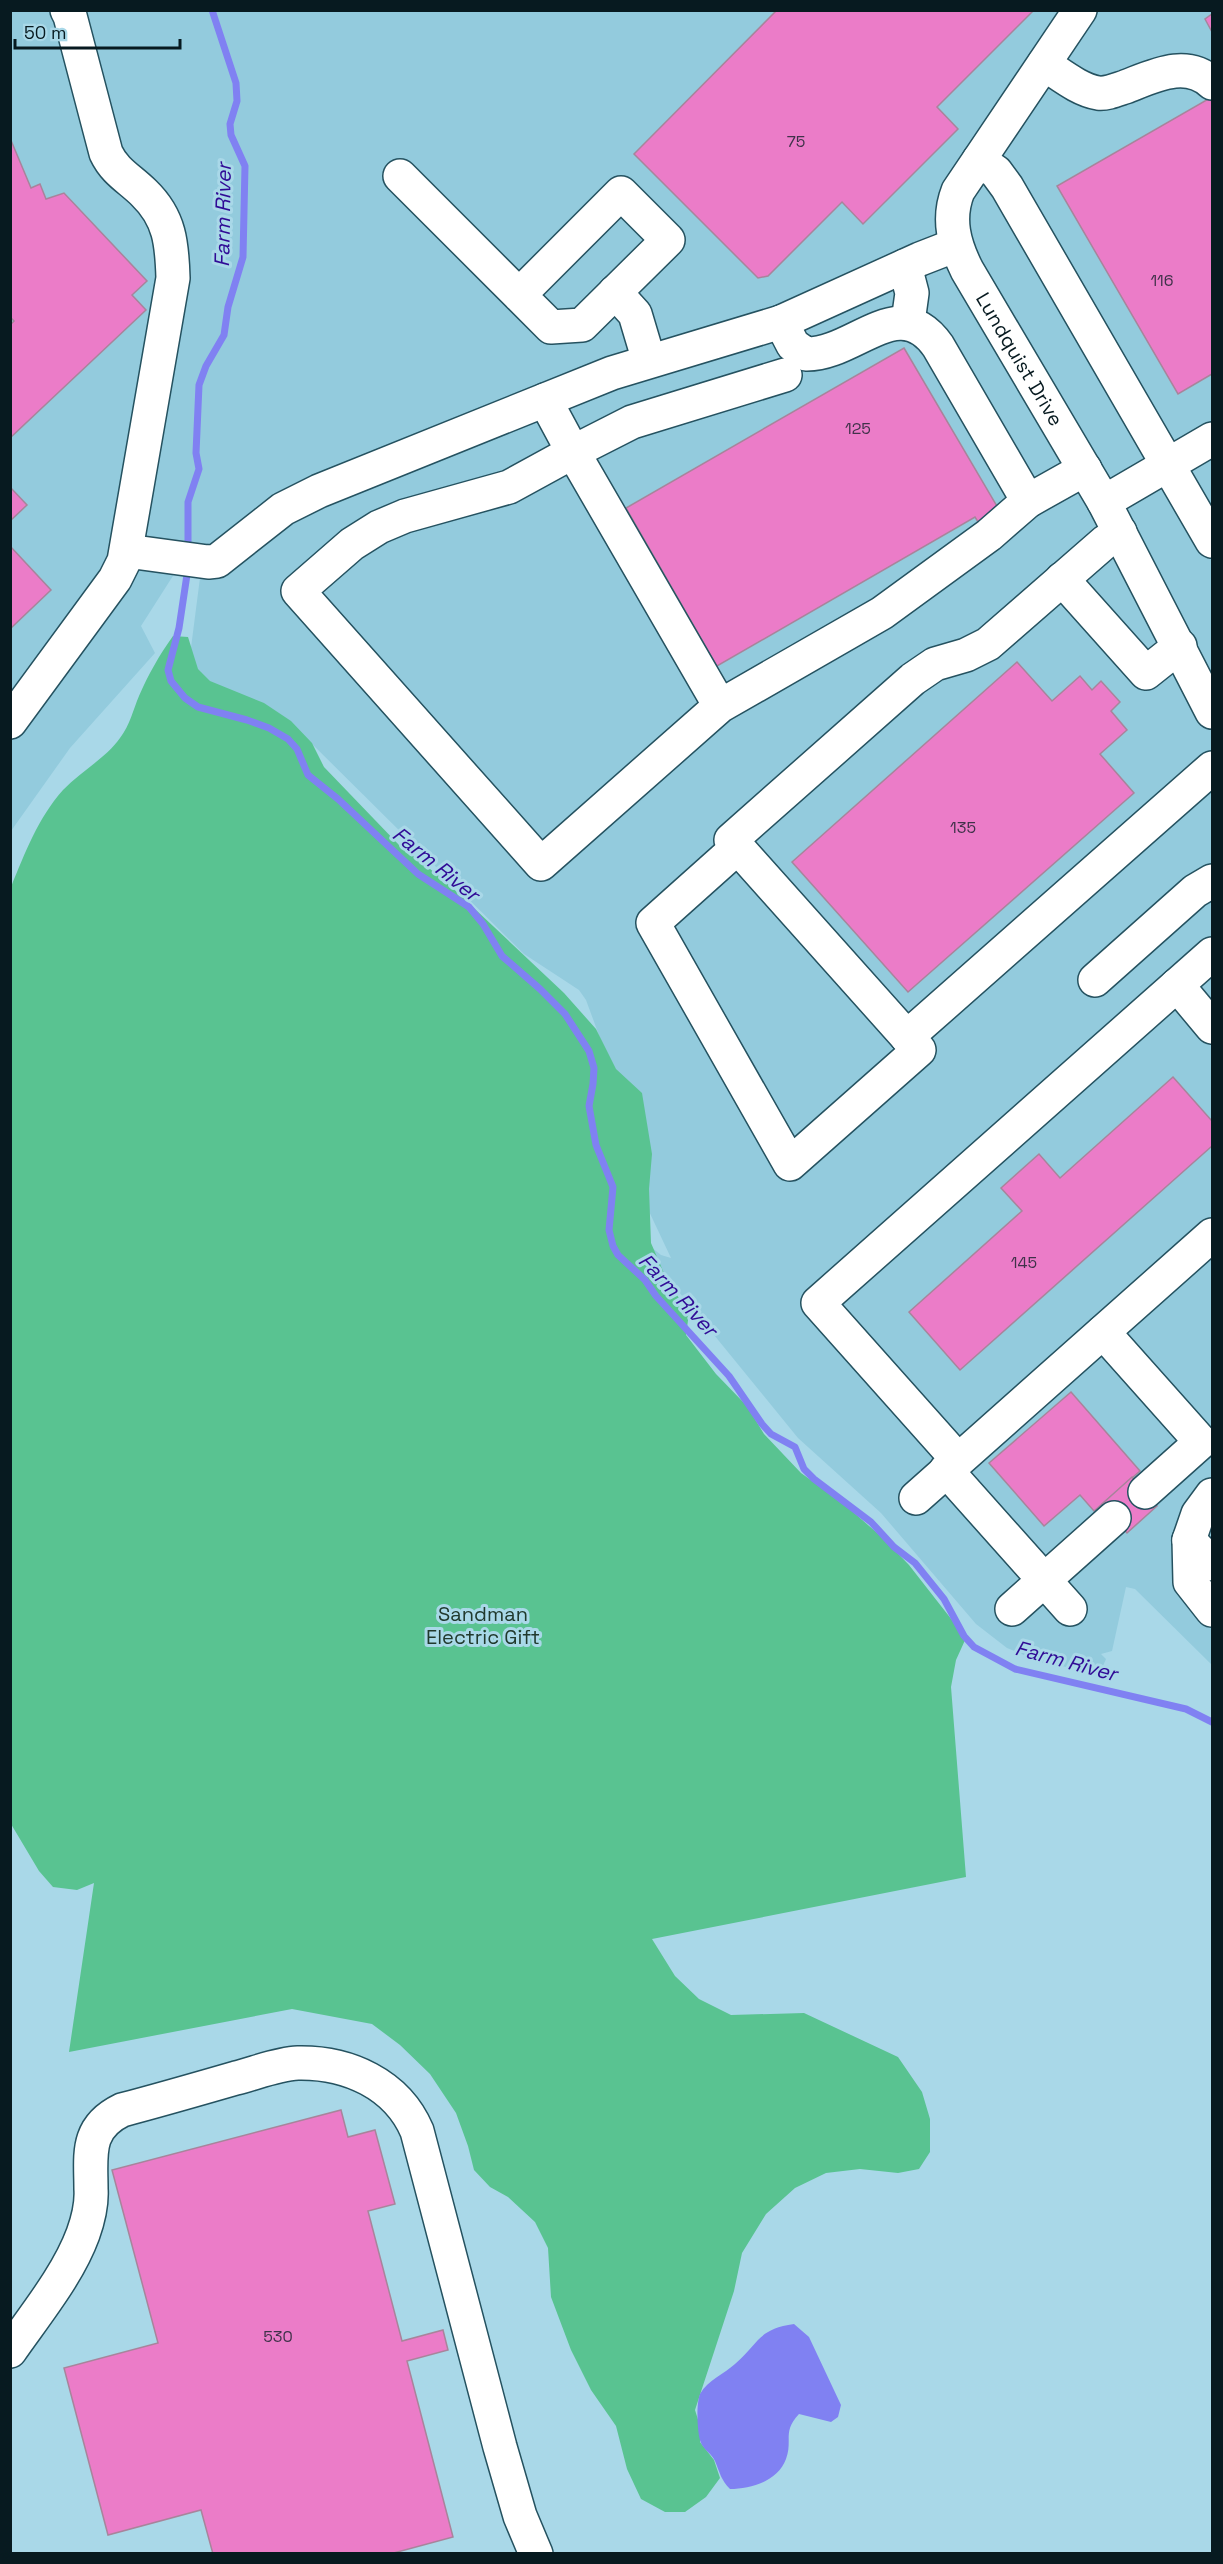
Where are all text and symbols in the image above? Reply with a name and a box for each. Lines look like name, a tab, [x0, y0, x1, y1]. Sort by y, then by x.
scale bar	[15, 12, 180, 50]
text: 50 m	[24, 21, 66, 44]
house number: 75	[787, 131, 805, 152]
water label: Farm River	[208, 161, 237, 267]
house number: 116	[1150, 270, 1174, 291]
street label: Lundquist Drive	[970, 288, 1069, 431]
house number: 125	[845, 418, 871, 439]
house number: 135	[950, 817, 976, 838]
water label: Farm River	[387, 820, 487, 908]
water label: Farm River	[633, 1247, 725, 1344]
house number: 145	[1011, 1252, 1037, 1273]
park label: Sandman Electric Gift	[426, 1601, 540, 1650]
water label: Farm River	[1012, 1634, 1122, 1688]
house number: 530	[263, 2326, 293, 2347]

